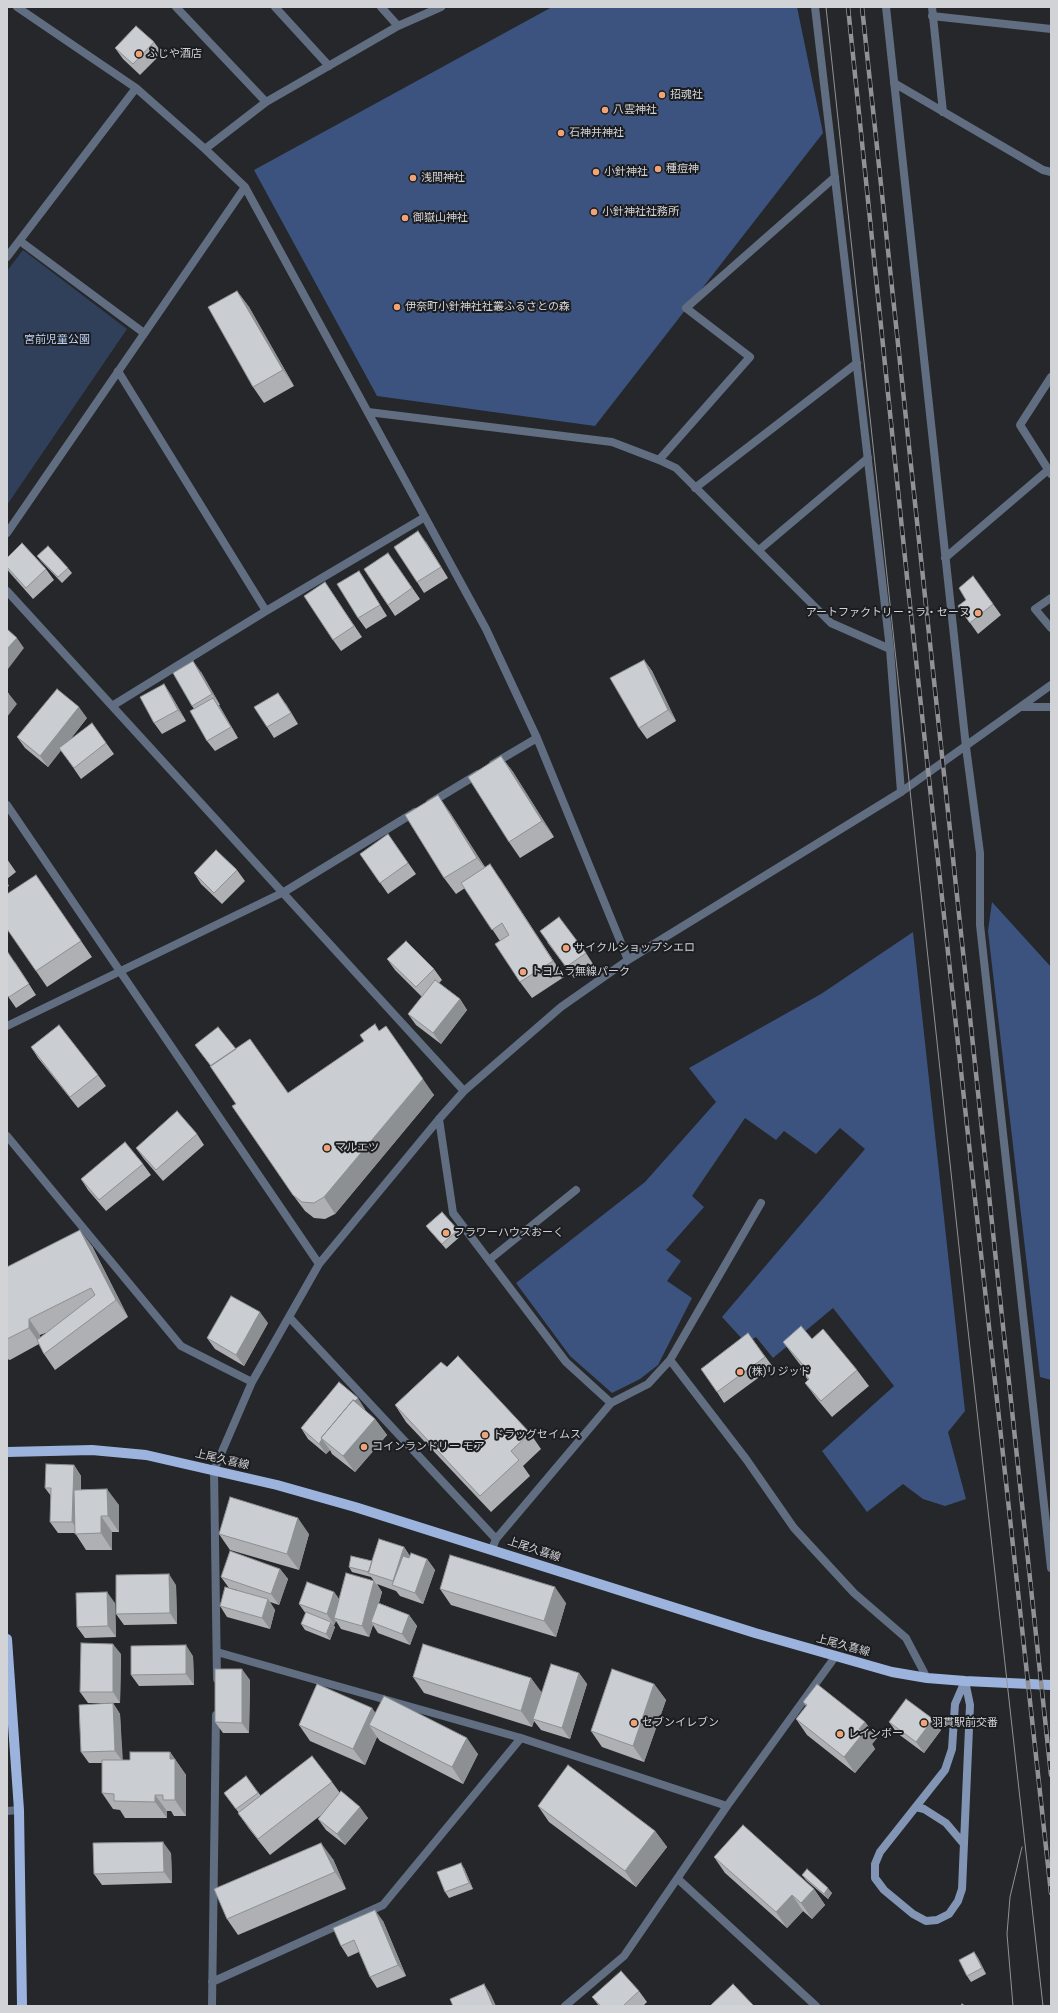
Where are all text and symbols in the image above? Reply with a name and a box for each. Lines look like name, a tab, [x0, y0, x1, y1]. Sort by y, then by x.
place label: ふじや酒店	[147, 47, 202, 61]
marker: ふじや酒店	[134, 49, 144, 59]
place label: 招魂社	[670, 88, 703, 102]
marker: 招魂社	[657, 90, 667, 100]
place label: 八雲神社	[613, 103, 657, 117]
marker: 八雲神社	[600, 105, 610, 115]
place label: 石神井神社	[569, 126, 624, 140]
marker: 石神井神社	[556, 128, 566, 138]
place label: 種痘神	[666, 162, 699, 176]
marker: 種痘神	[653, 164, 663, 174]
place label: 小針神社	[604, 165, 648, 179]
marker: 小針神社	[591, 167, 601, 177]
place label: 浅間神社	[421, 171, 465, 185]
marker: 浅間神社	[408, 173, 418, 183]
place label: 小針神社社務所	[602, 205, 679, 219]
marker: 小針神社社務所	[589, 207, 599, 217]
place label: 御嶽山神社	[413, 211, 468, 225]
marker: 御嶽山神社	[400, 213, 410, 223]
place label: 伊奈町小針神社社叢ふるさとの森	[405, 300, 570, 314]
marker: 伊奈町小針神社社叢ふるさとの森	[392, 302, 402, 312]
park label: 宮前児童公園	[24, 333, 90, 347]
place label: アートファクトリー・ラ・セーヌ	[806, 606, 970, 620]
marker: アートファクトリー・ラ・セーヌ	[973, 608, 983, 618]
place label: サイクルショップシエロ	[574, 941, 695, 955]
marker: サイクルショップシエロ	[561, 943, 571, 953]
place label: トヨムラ無線パーク	[531, 965, 630, 979]
marker: トヨムラ無線パーク	[518, 967, 528, 977]
place label: マルエツ	[335, 1141, 379, 1155]
marker: マルエツ	[322, 1143, 332, 1153]
place label: フラワーハウスおーく	[454, 1226, 564, 1240]
marker: フラワーハウスおーく	[441, 1228, 451, 1238]
place label: (株)リジッド	[748, 1365, 811, 1379]
marker: (株)リジッド	[735, 1367, 745, 1377]
place label: ドラッグセイムス	[493, 1428, 581, 1442]
marker: ドラッグセイムス	[480, 1430, 490, 1440]
place label: コインランドリー モア	[372, 1440, 485, 1454]
marker: コインランドリー モア	[359, 1442, 369, 1452]
street label: 上尾久喜線	[194, 1447, 250, 1473]
street label: 上尾久喜線	[506, 1535, 562, 1565]
street label: 上尾久喜線	[815, 1633, 871, 1659]
place label: セブンイレブン	[642, 1716, 719, 1730]
place label: 羽貫駅前交番	[932, 1716, 998, 1730]
marker: セブンイレブン	[629, 1718, 639, 1728]
marker: 羽貫駅前交番	[919, 1718, 929, 1728]
place label: レインボー	[848, 1727, 903, 1741]
marker: レインボー	[835, 1729, 845, 1739]

